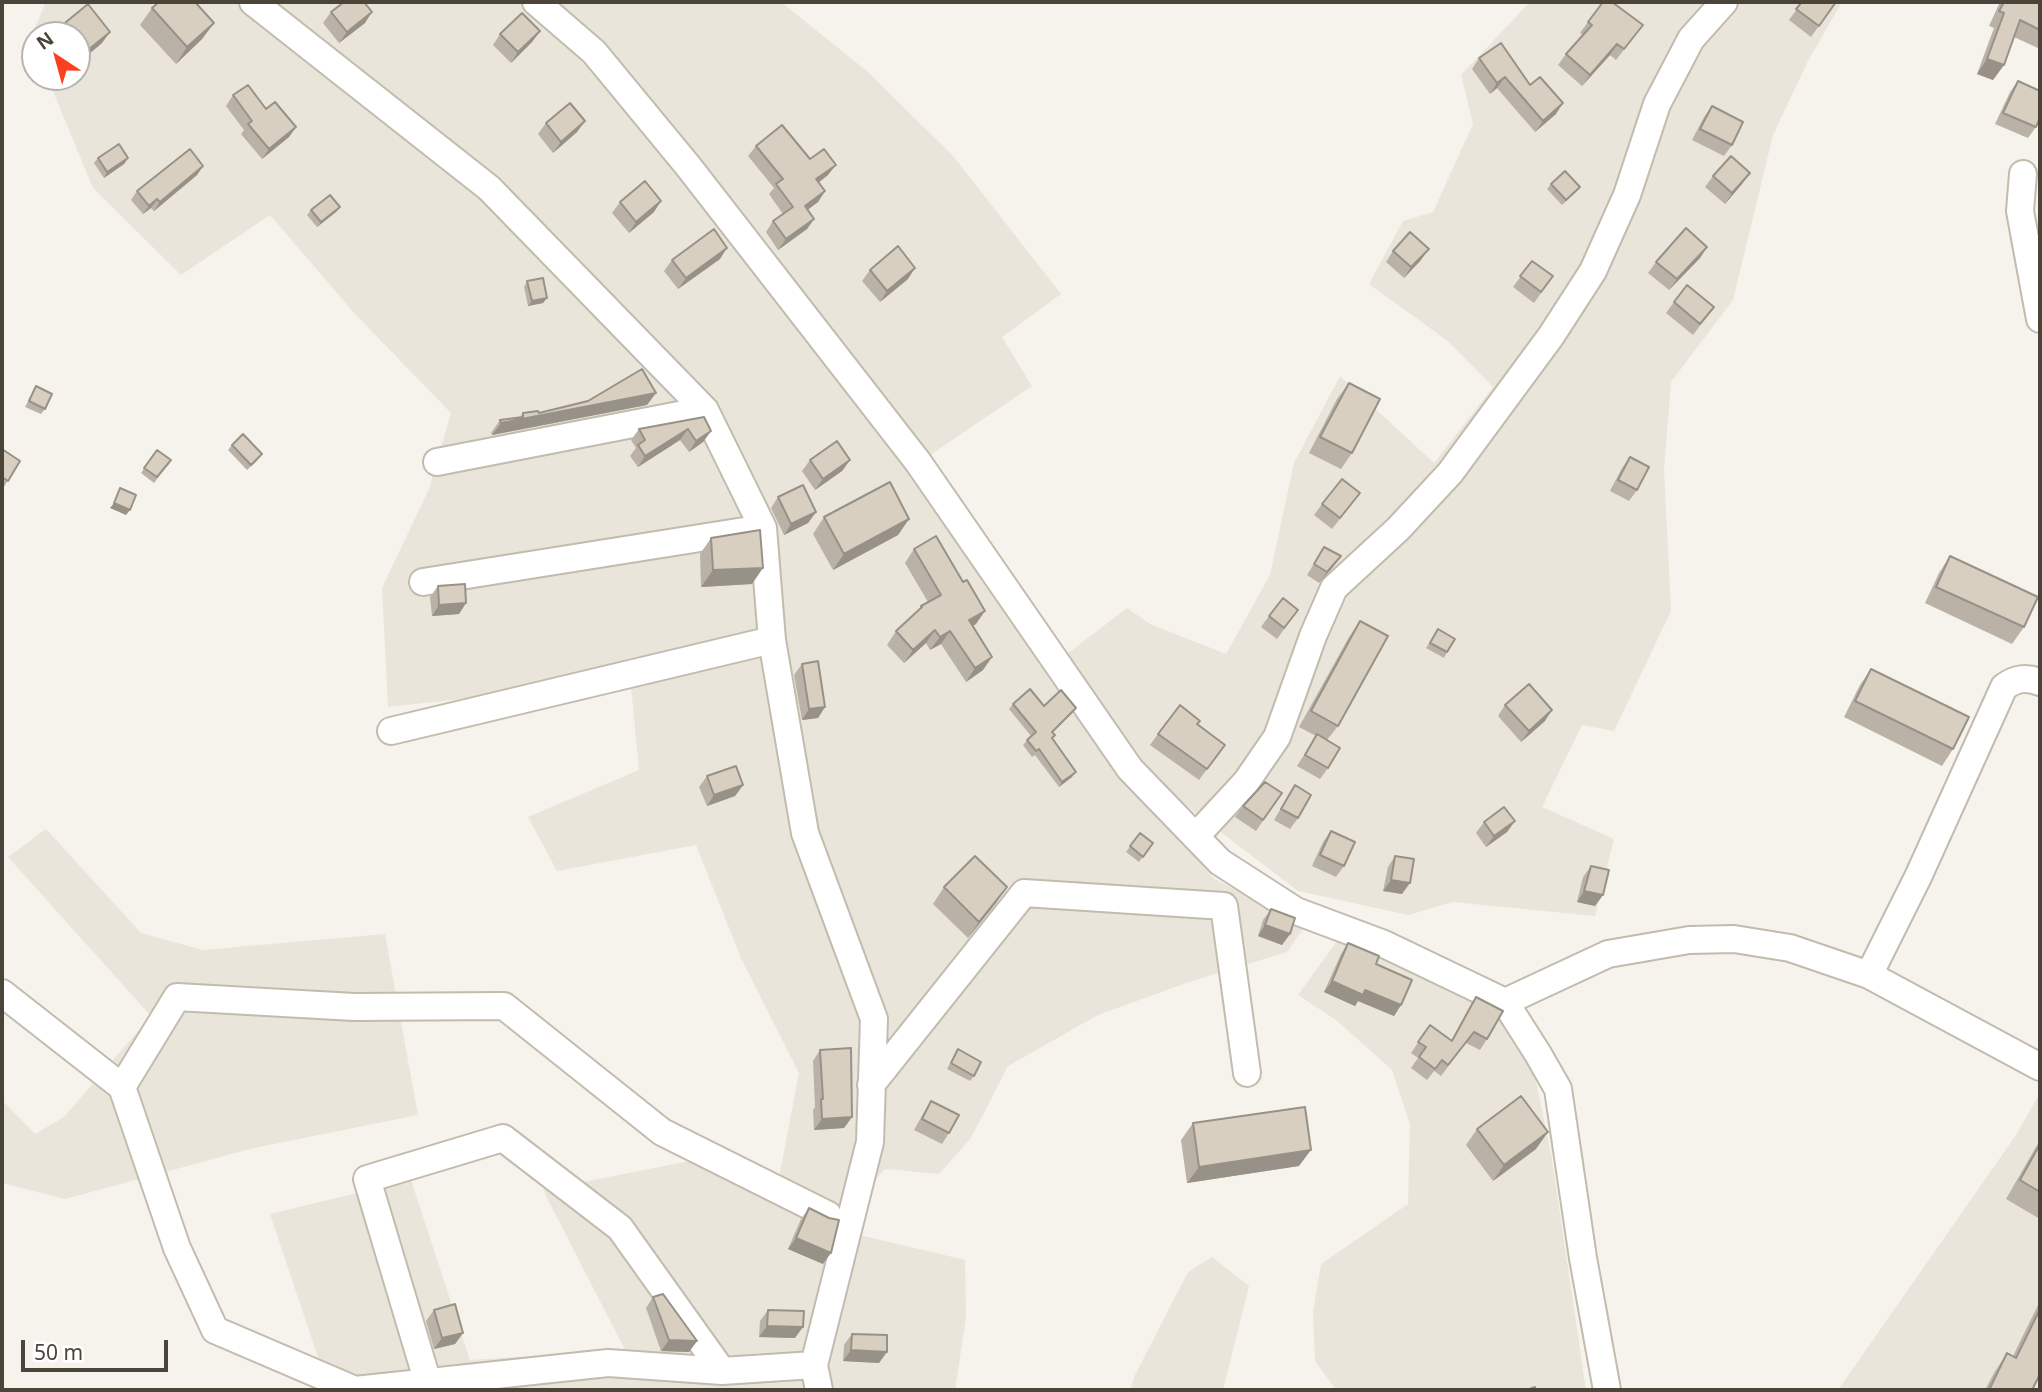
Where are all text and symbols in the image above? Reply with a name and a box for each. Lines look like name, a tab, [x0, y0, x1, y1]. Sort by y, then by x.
north arrow	[21, 21, 91, 91]
text: N	[31, 26, 59, 56]
scale bar	[24, 1326, 172, 1370]
text: 50 m	[34, 1338, 83, 1366]

